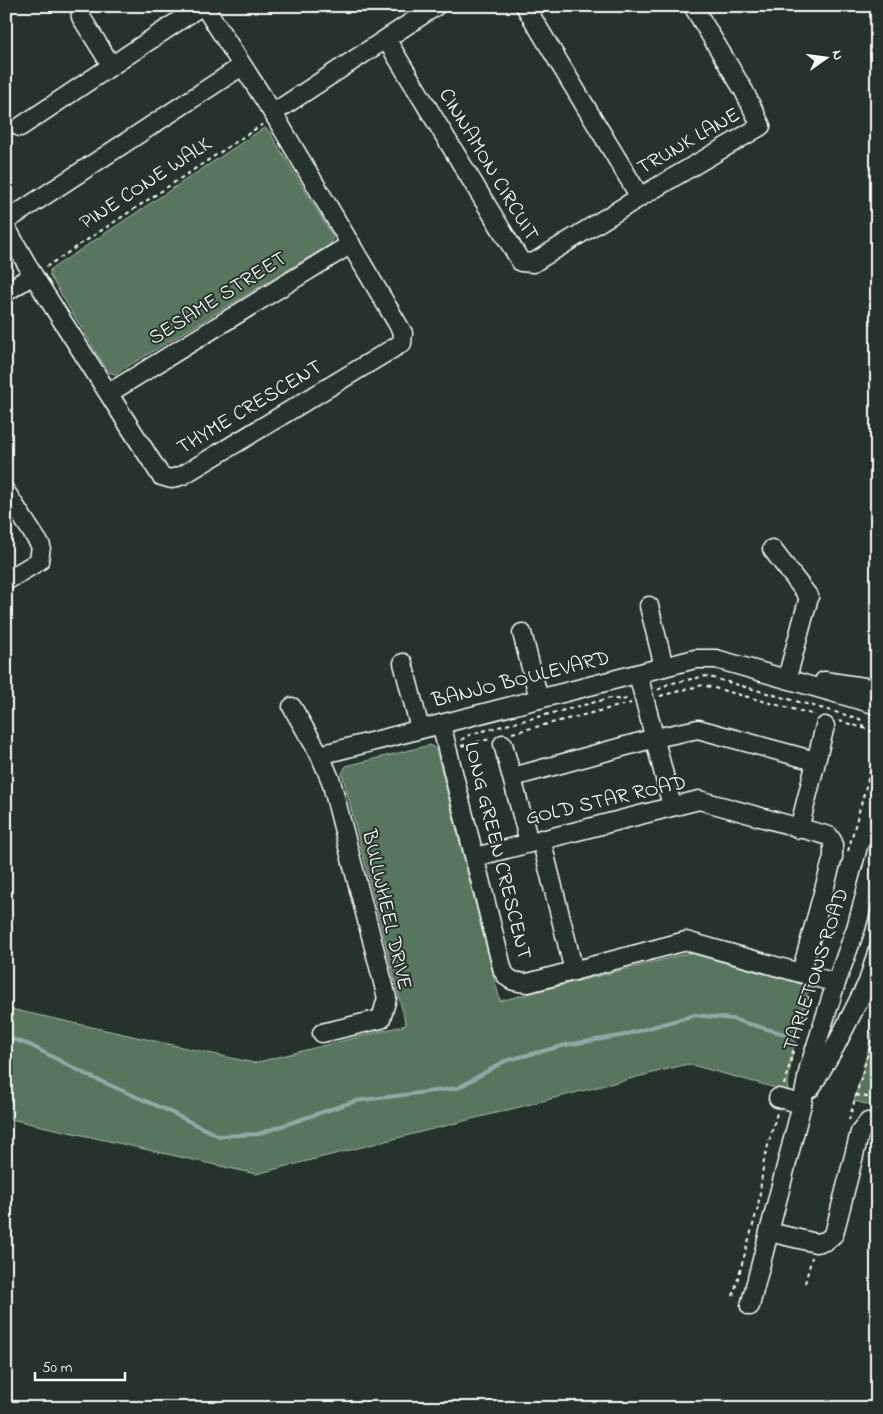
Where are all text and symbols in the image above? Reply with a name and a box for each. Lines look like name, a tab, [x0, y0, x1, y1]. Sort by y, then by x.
north arrow	[800, 32, 850, 82]
text: N	[826, 48, 848, 62]
street label: CINNAMON CIRCUIT	[430, 83, 546, 247]
street label: TRUNK LANE	[632, 100, 746, 184]
street label: PINE CONE WALK	[74, 130, 219, 238]
street label: SESAME STREET	[143, 244, 293, 354]
street label: THYME CRESCENT	[172, 353, 328, 463]
street label: BANJO BOULEVARD	[428, 643, 613, 717]
street label: LONG GREEN CRESCENT	[455, 739, 539, 963]
street label: GOLD STAR ROAD	[523, 768, 689, 834]
street label: BULLWHEEL DRIVE	[353, 826, 419, 993]
street label: TARLETONS ROAD	[776, 885, 858, 1055]
scale bar	[35, 1349, 125, 1381]
text: 50 m	[42, 1357, 73, 1379]

